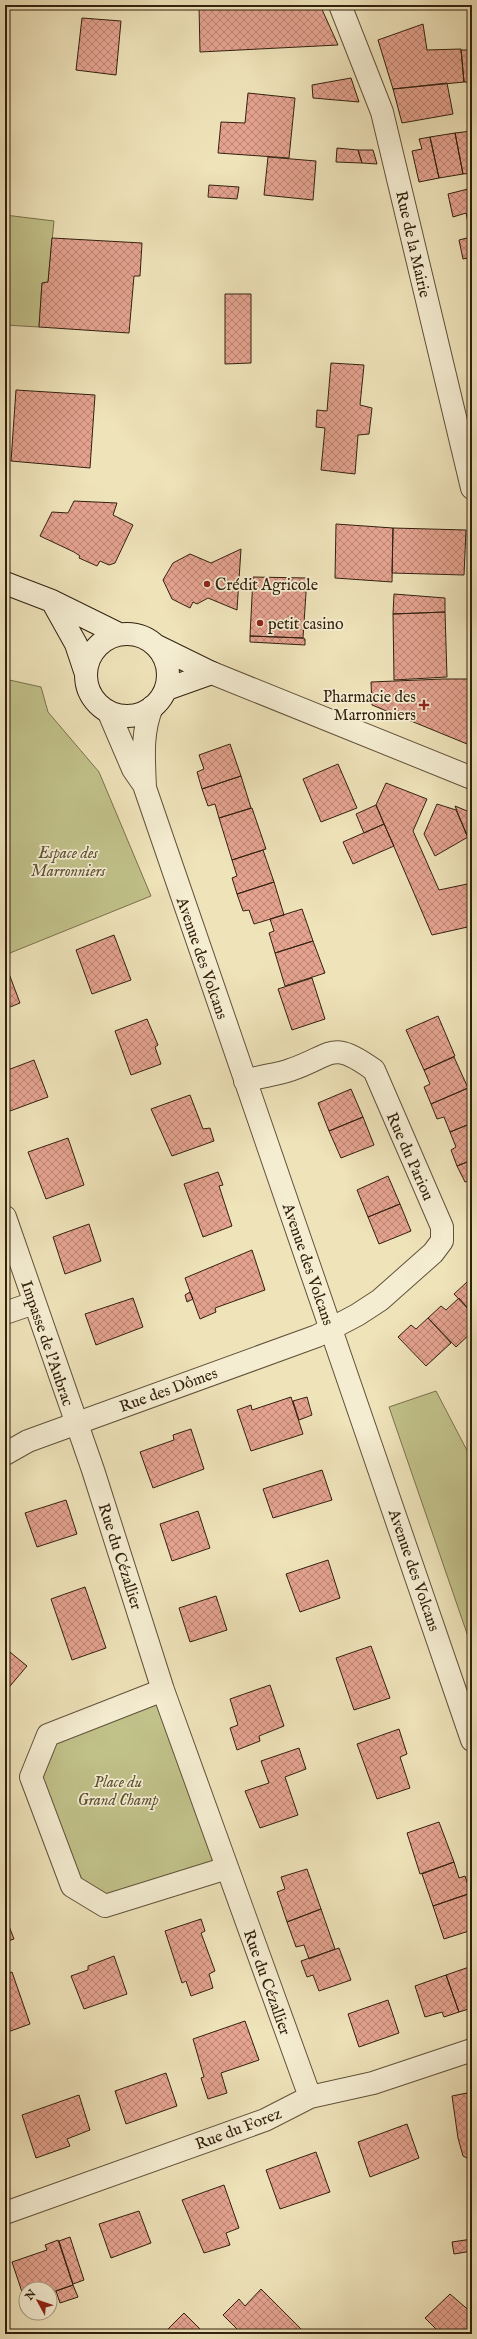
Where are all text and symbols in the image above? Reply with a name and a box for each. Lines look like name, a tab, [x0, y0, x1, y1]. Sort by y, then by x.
street label: Rue de la Mairie	[390, 189, 434, 300]
place label: Crédit Agricole	[215, 576, 318, 596]
marker: Crédit Agricole	[202, 579, 212, 589]
place label: petit casino	[268, 615, 344, 635]
marker: petit casino	[255, 618, 265, 628]
place label: Pharmacie des Marronniers	[323, 688, 416, 726]
marker: Pharmacie des Marronniers	[419, 700, 429, 710]
park label: Espace des Marronniers	[31, 844, 106, 882]
street label: Avenue des Volcans	[171, 894, 231, 1023]
street label: Rue du Pariou	[381, 1110, 438, 1204]
street label: Avenue des Volcans	[277, 1200, 337, 1329]
street label: Impasse de l'Aubrac	[15, 1278, 77, 1409]
street label: Rue des Dômes	[117, 1364, 221, 1418]
street label: Rue du Cézallier	[92, 1501, 146, 1613]
street label: Avenue des Volcans	[383, 1506, 443, 1635]
park label: Place du Grand Champ	[77, 1773, 159, 1811]
street label: Rue du Cézallier	[238, 1927, 295, 2038]
street label: Rue du Forez	[193, 2104, 285, 2155]
north arrow	[18, 2281, 58, 2321]
text: N	[22, 2287, 40, 2304]

